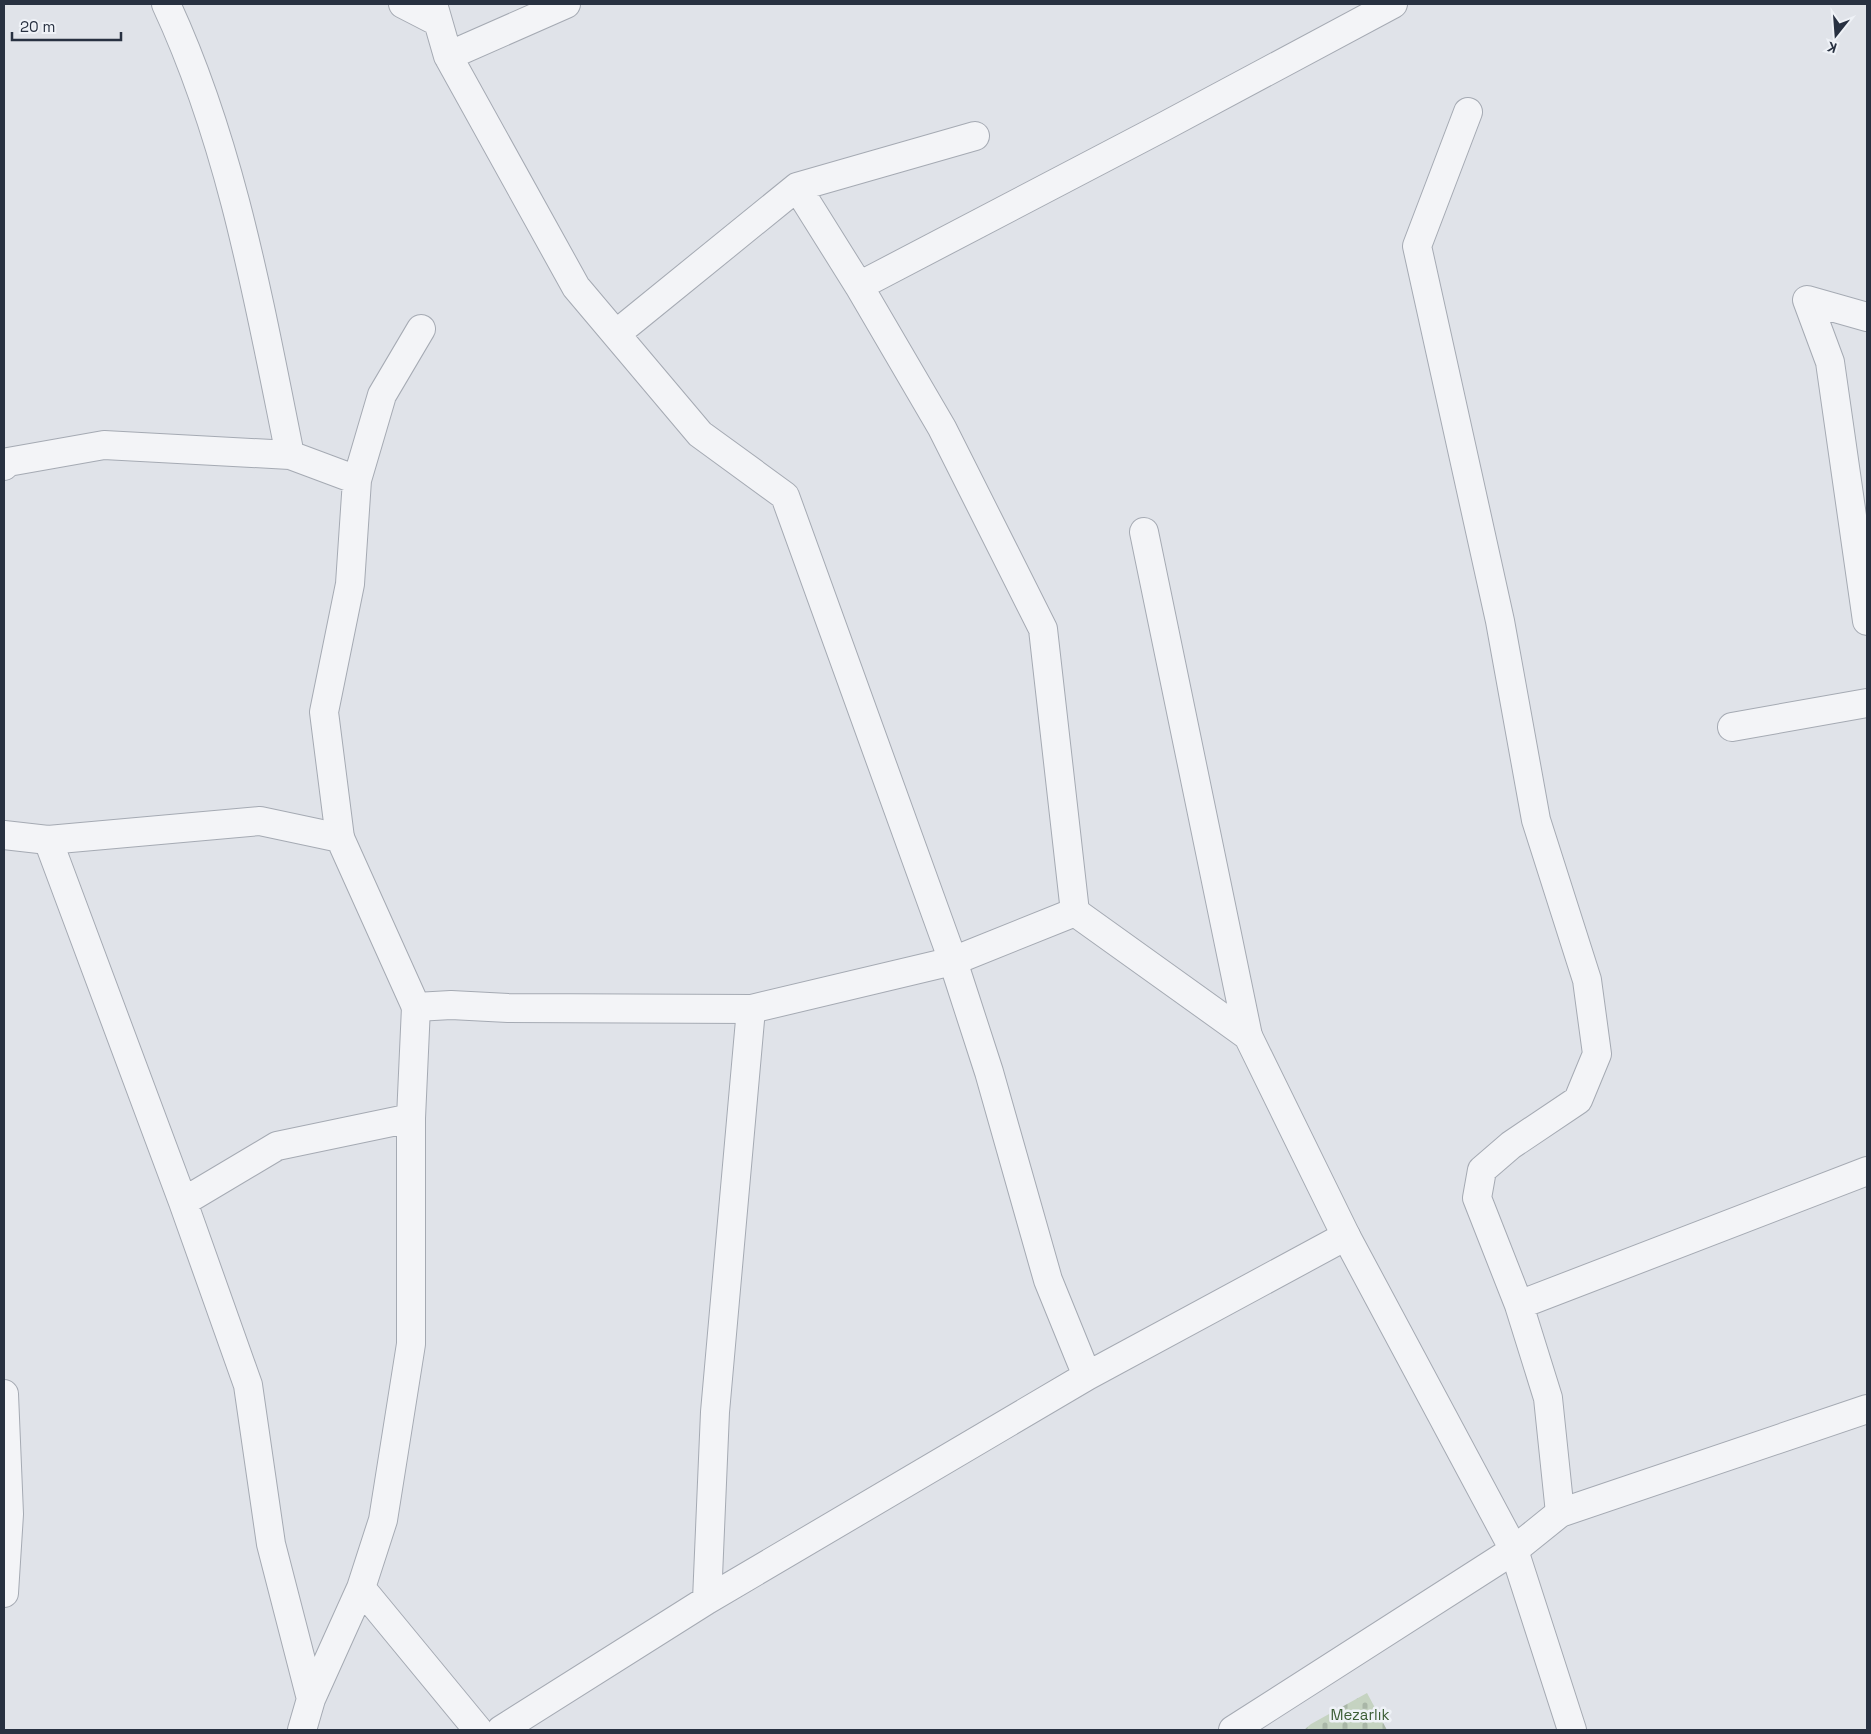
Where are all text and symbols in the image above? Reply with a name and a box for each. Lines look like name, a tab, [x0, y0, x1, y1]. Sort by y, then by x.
scale bar	[12, 10, 121, 42]
north arrow	[1811, 10, 1861, 60]
text: 20 m	[20, 17, 55, 36]
text: K	[1825, 37, 1839, 57]
park label: Mezarlık	[1330, 1705, 1390, 1724]

